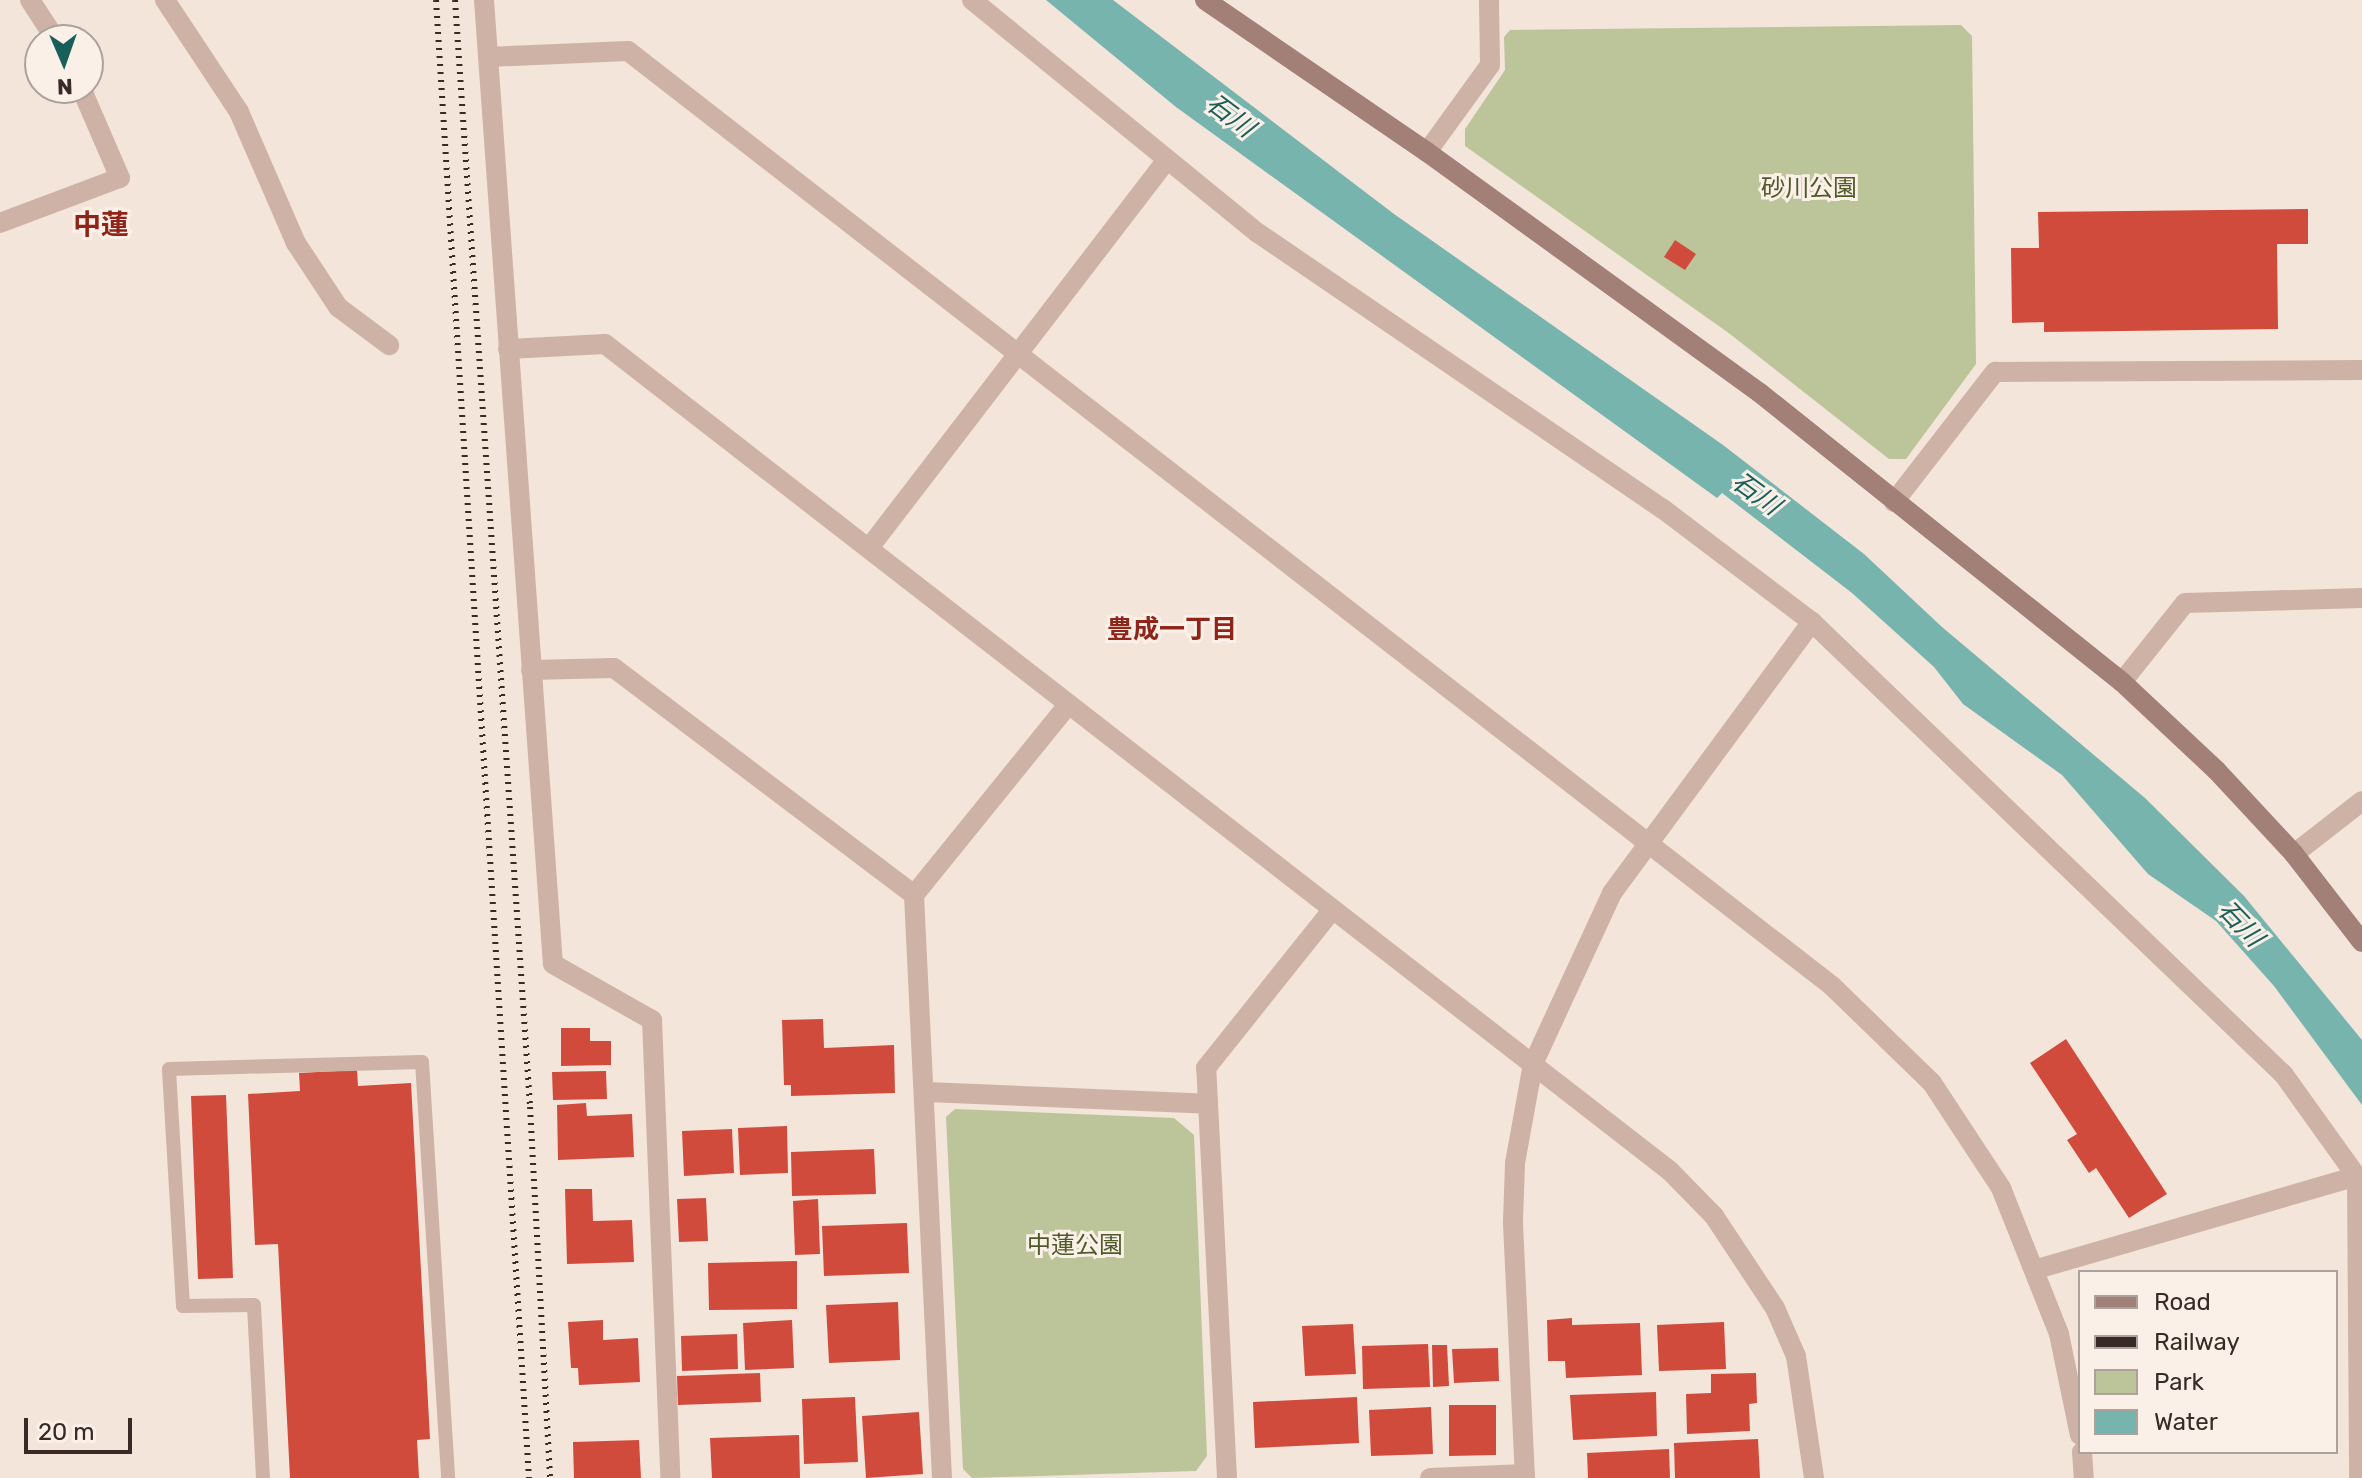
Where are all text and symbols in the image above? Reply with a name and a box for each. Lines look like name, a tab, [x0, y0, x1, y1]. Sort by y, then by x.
north arrow	[24, 24, 104, 104]
text: N	[56, 73, 73, 100]
water label: 石川	[1200, 88, 1260, 144]
park label: 砂川公園	[1761, 175, 1857, 203]
district label: 中蓮	[73, 208, 129, 242]
water label: 石川	[1726, 466, 1786, 522]
district label: 豊成一丁目	[1107, 614, 1237, 646]
water label: 石川	[2211, 894, 2269, 954]
park label: 中蓮公園	[1027, 1232, 1123, 1260]
legend	[2078, 1270, 2338, 1454]
text: Road	[2154, 1288, 2211, 1316]
text: Railway	[2154, 1328, 2240, 1356]
text: Park	[2154, 1368, 2204, 1396]
scale bar	[28, 1402, 136, 1452]
text: Water	[2154, 1408, 2218, 1436]
text: 20 m	[38, 1418, 95, 1446]

